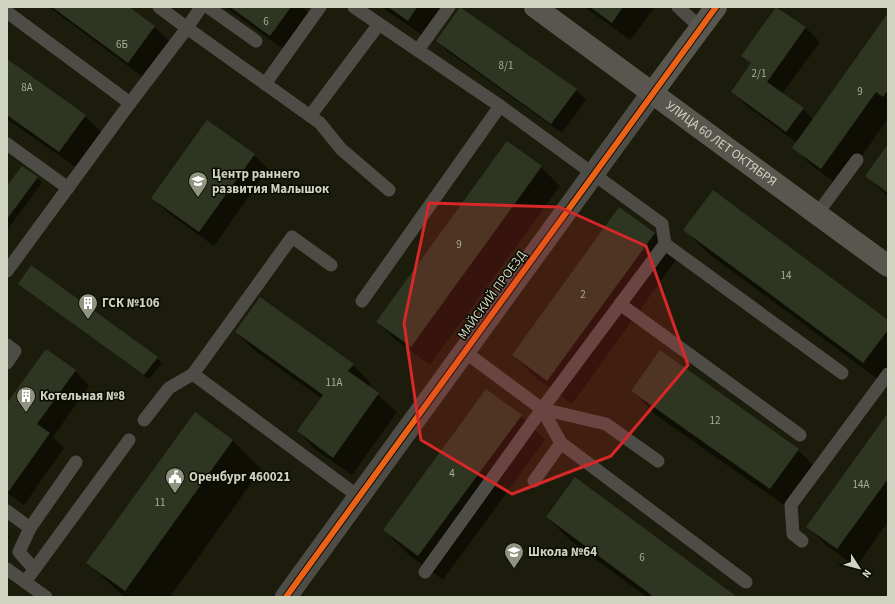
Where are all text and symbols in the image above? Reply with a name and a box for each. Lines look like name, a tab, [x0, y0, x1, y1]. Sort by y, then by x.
house number: 6	[263, 14, 269, 29]
house number: 6Б	[116, 37, 128, 52]
house number: 8/1	[499, 58, 513, 73]
house number: 2/1	[752, 66, 766, 81]
house number: 8А	[21, 80, 33, 95]
house number: 9	[857, 84, 863, 99]
street label: УЛИЦА 60 ЛЕТ ОКТЯБРЯ	[662, 97, 781, 190]
place label: Центр раннего развития Малышок	[212, 165, 330, 198]
school or university icon: Центр раннего развития Малышок	[187, 170, 209, 198]
house number: 9	[456, 237, 462, 252]
street label: МАЙСКИЙ ПРОЕЗД	[454, 247, 530, 343]
house number: 14	[781, 268, 792, 283]
house number: 2	[580, 287, 586, 302]
building icon: ГСК №106	[77, 292, 99, 320]
place label: ГСК №106	[102, 294, 160, 312]
house number: 11А	[326, 375, 342, 390]
building icon: Котельная №8	[15, 385, 37, 413]
place label: Котельная №8	[40, 387, 125, 405]
house number: 12	[710, 413, 720, 428]
public building icon: Оренбург 460021	[164, 466, 186, 494]
house number: 4	[449, 466, 455, 481]
place label: Оренбург 460021	[189, 468, 290, 486]
house number: 14А	[853, 477, 869, 492]
house number: 11	[155, 495, 165, 510]
school or university icon: Школа №64	[503, 541, 525, 569]
place label: Школа №64	[528, 543, 597, 561]
north arrow	[839, 548, 879, 588]
house number: 6	[639, 550, 645, 565]
text: N	[858, 566, 875, 581]

